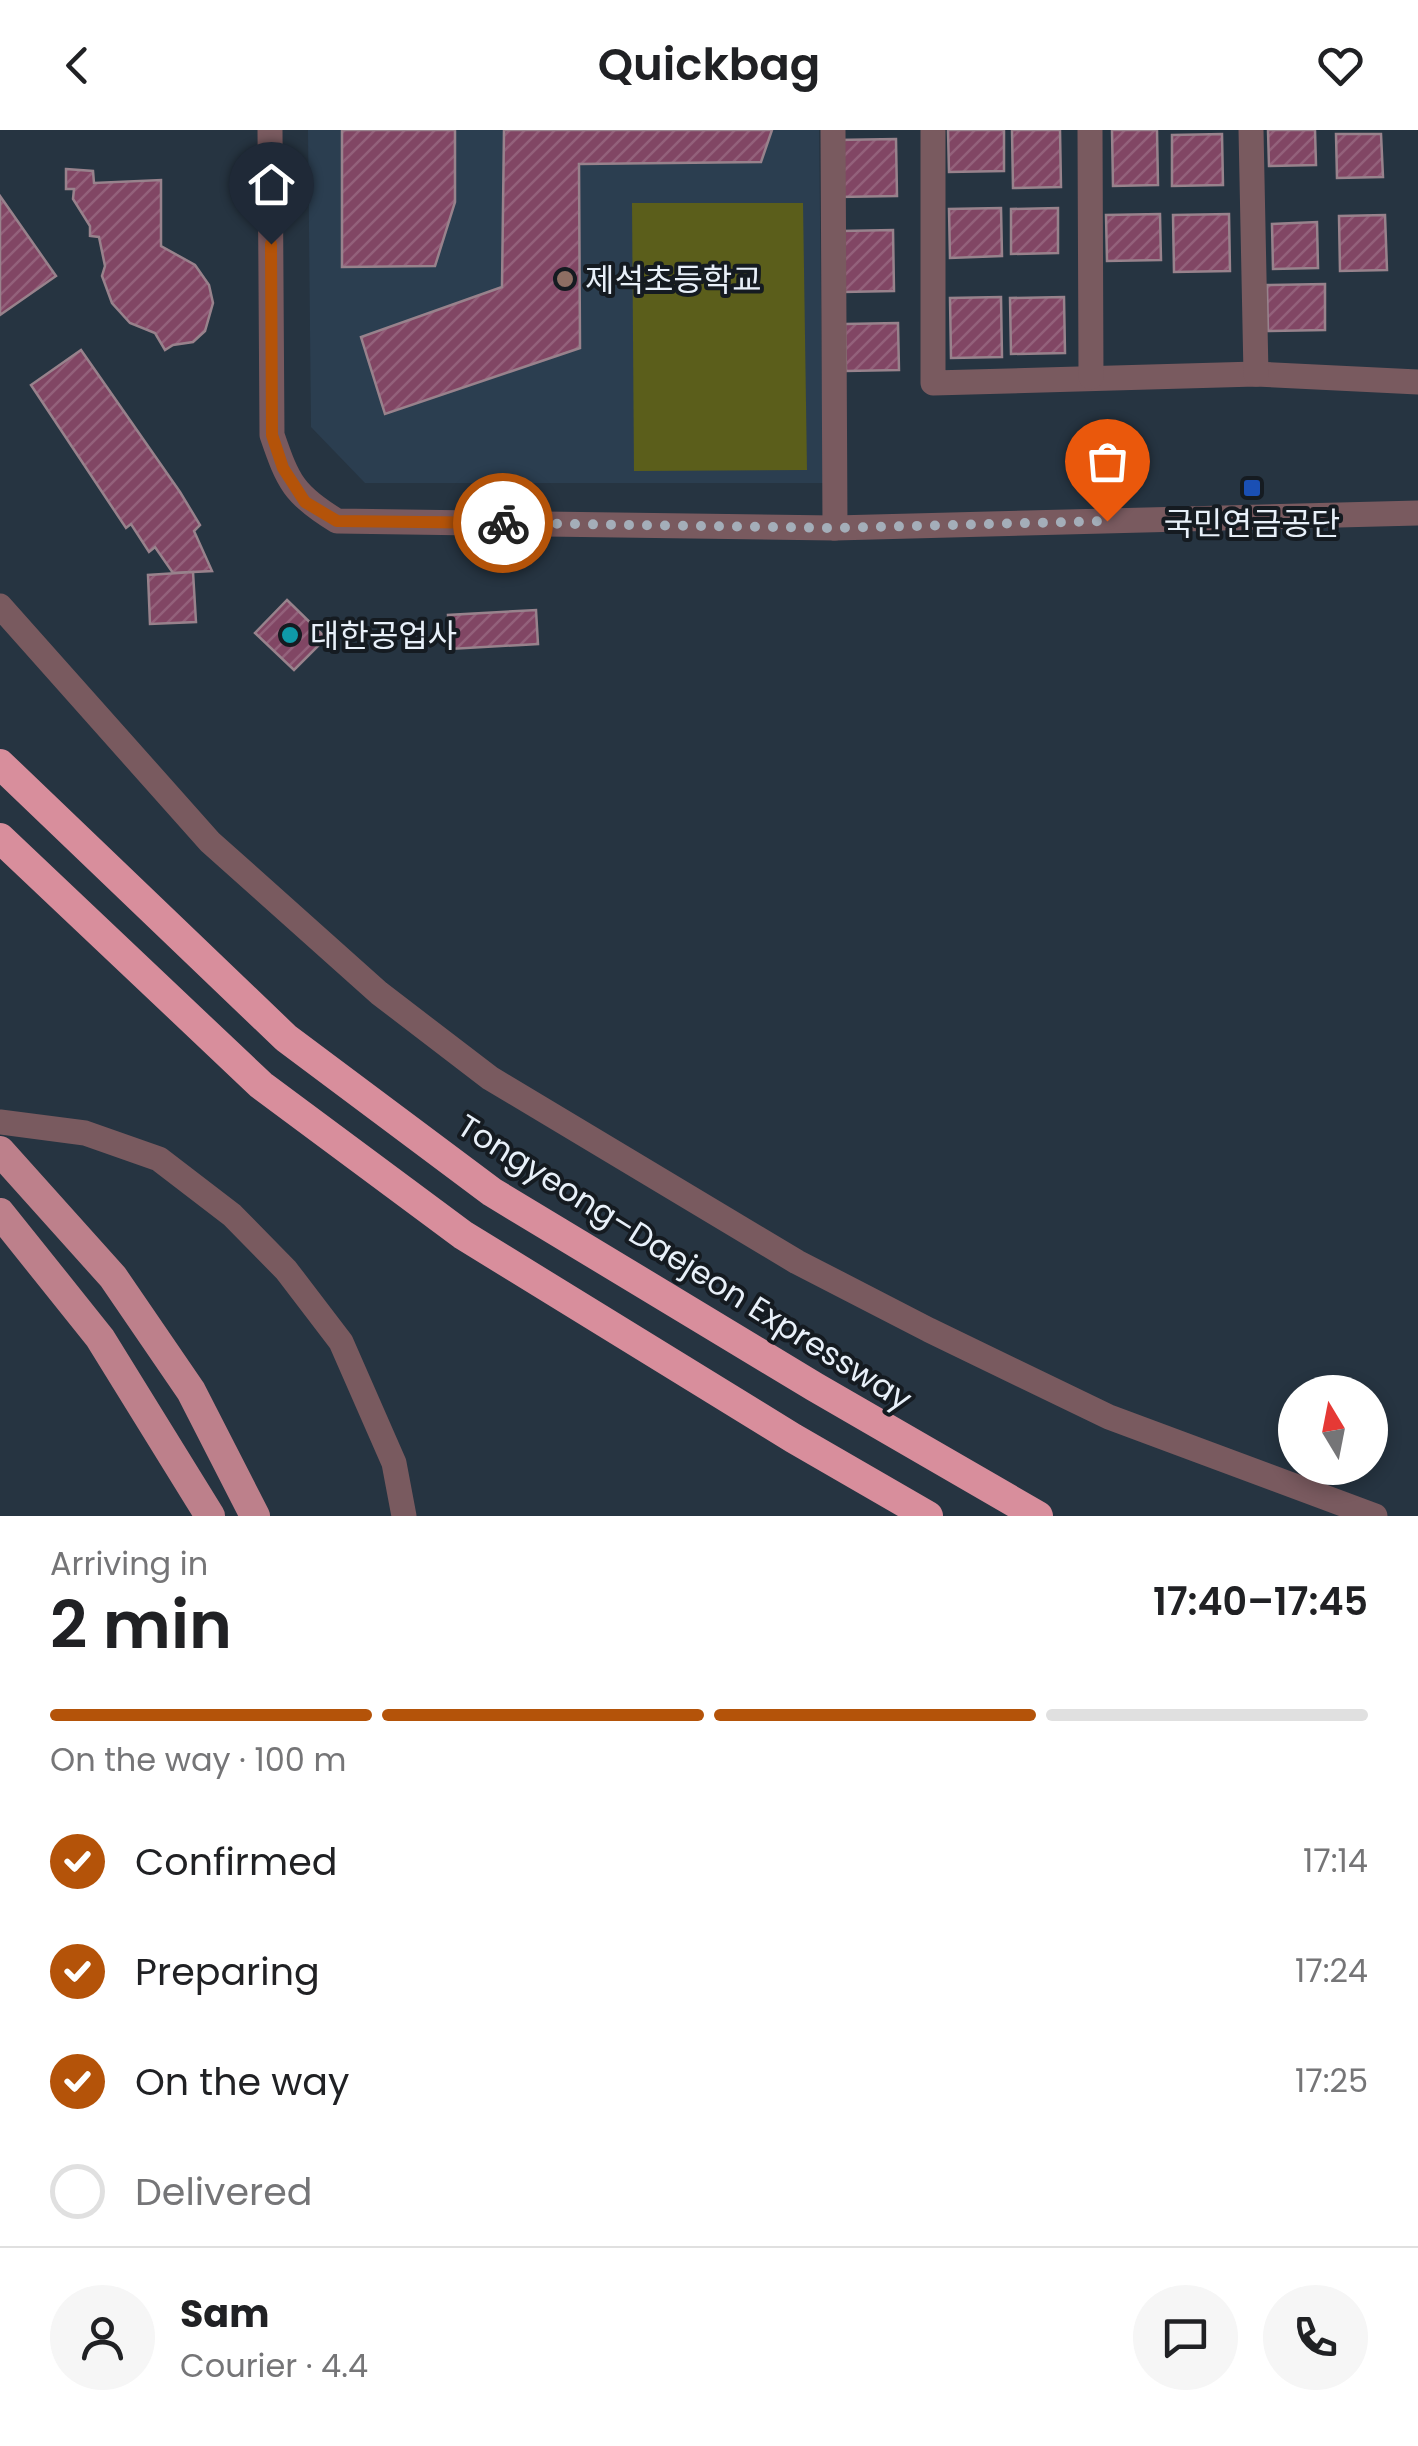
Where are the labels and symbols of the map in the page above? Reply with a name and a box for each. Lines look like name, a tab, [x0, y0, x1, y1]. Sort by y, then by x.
pin	[229, 142, 314, 245]
place label: 제석초등학교	[585, 257, 762, 302]
marker: 제석초등학교	[554, 268, 576, 290]
pin	[1065, 419, 1150, 522]
courier	[453, 473, 553, 573]
marker: 국민연금공단	[1241, 477, 1263, 499]
place label: 국민연금공단	[1164, 501, 1340, 546]
place label: 대한공업사	[310, 613, 457, 658]
marker: 대한공업사	[279, 624, 301, 646]
street label: Tongyeong–Daejeon Expressway	[449, 1103, 921, 1421]
north arrow	[1278, 1375, 1388, 1485]

